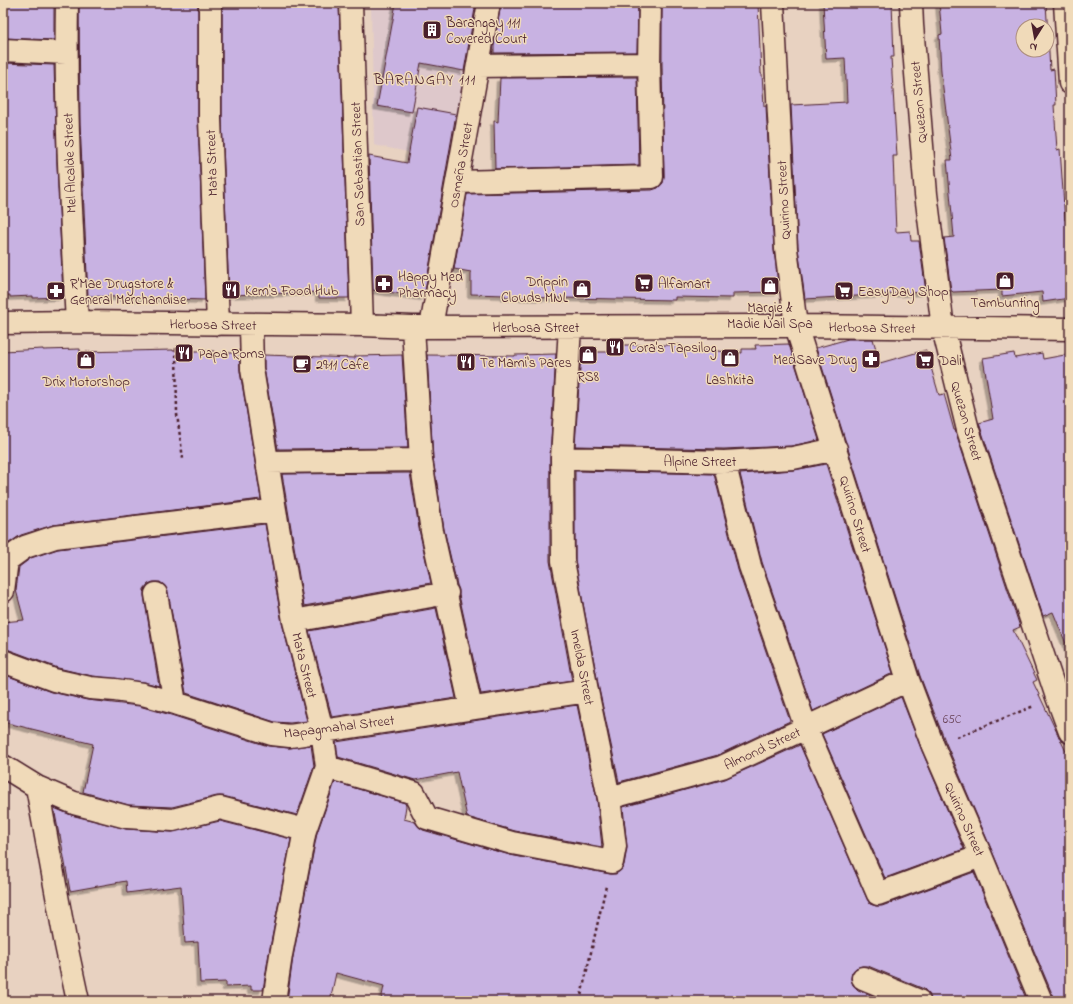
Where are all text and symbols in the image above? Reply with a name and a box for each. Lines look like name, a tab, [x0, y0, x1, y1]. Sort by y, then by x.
place label: Barangay 111 Covered Court	[445, 13, 527, 50]
north arrow	[1015, 18, 1055, 58]
building icon: Barangay 111 Covered Court	[421, 19, 443, 41]
text: N	[1028, 38, 1038, 55]
street label: Quezon Street	[905, 60, 934, 144]
district label: BARANGAY 111	[373, 69, 476, 91]
street label: San Sebastian Street	[346, 101, 371, 227]
street label: Mel Alcalde Street	[58, 112, 83, 214]
street label: Osmeña Street	[444, 120, 479, 210]
street label: Mata Street	[201, 129, 224, 197]
street label: Quirino Street	[772, 159, 797, 240]
place label: Happy Med Pharmacy	[398, 267, 463, 305]
shop icon: Tambunting	[994, 270, 1016, 292]
place label: Drippin Clouds MNL	[501, 272, 569, 309]
supermarket icon: Alfamart	[633, 272, 655, 294]
pharmacy icon: Happy Med Pharmacy	[373, 273, 395, 295]
place label: R'Mae Drugstore & General Merchandise	[70, 274, 187, 311]
place label: Alfamart	[658, 274, 711, 295]
shop icon: Margie & Madie Nail Spa	[759, 275, 781, 297]
shop icon: Drippin Clouds MNL	[571, 278, 593, 300]
restaurant icon: Kem's Food Hub	[220, 279, 242, 301]
pharmacy icon: R'Mae Drugstore & General Merchandise	[45, 280, 67, 302]
supermarket icon: EasyDay Shop	[833, 280, 855, 302]
place label: Kem's Food Hub	[245, 281, 339, 302]
place label: EasyDay Shop	[858, 282, 949, 304]
place label: Tambunting	[970, 293, 1040, 315]
place label: Margie & Madie Nail Spa	[727, 298, 813, 335]
street label: Herbosa Street	[169, 314, 257, 337]
street label: Herbosa Street	[828, 317, 916, 340]
street label: Herbosa Street	[493, 318, 580, 339]
restaurant icon: Cora's Tapsilog	[604, 336, 626, 358]
place label: Cora's Tapsilog	[629, 338, 717, 360]
restaurant icon: Papa Roms	[173, 342, 195, 364]
place label: Papa Roms	[198, 344, 265, 365]
shop icon: RS8	[577, 344, 599, 366]
shop icon: Lashkita	[719, 347, 741, 369]
pharmacy icon: MedSave Drug	[860, 348, 882, 370]
shop icon: Drix Motorshop	[75, 349, 97, 371]
supermarket icon: Dali	[914, 349, 936, 371]
place label: MedSave Drug	[773, 350, 857, 372]
restaurant icon: Te Mami's Pares	[455, 351, 477, 373]
place label: Dali	[938, 351, 962, 372]
cafe icon: 29:11 Cafe	[291, 353, 313, 375]
place label: Te Mami's Pares	[480, 353, 572, 374]
place label: 29:11 Cafe	[316, 355, 370, 376]
place label: RS8	[577, 367, 599, 388]
place label: Lashkita	[706, 370, 754, 391]
place label: Drix Motorshop	[41, 372, 130, 393]
street label: Quezon Street	[944, 379, 987, 464]
street label: Alpine Street	[663, 452, 737, 473]
street label: Quirino Street	[833, 473, 876, 556]
street label: Imelda Street	[564, 627, 599, 707]
street label: Mata Street	[285, 630, 322, 701]
street label: Mapagmahal Street	[283, 710, 396, 746]
house number: 65C	[943, 711, 962, 729]
street label: Almond Street	[721, 722, 805, 776]
street label: Quirino Street	[938, 779, 989, 860]

